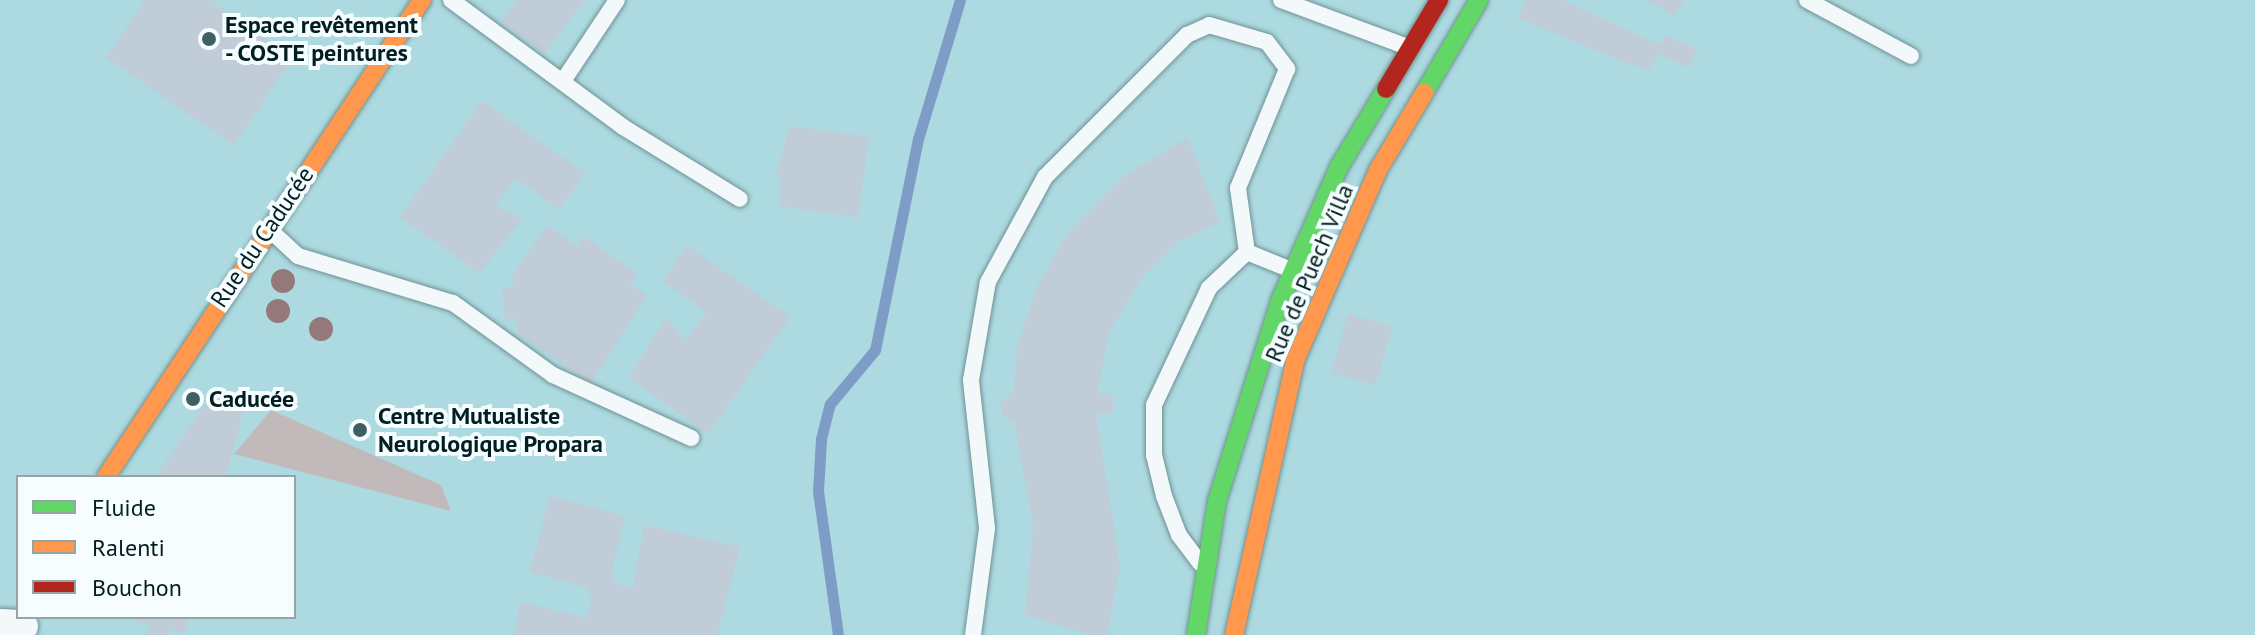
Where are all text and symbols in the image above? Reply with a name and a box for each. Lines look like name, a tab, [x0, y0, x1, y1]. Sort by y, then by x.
place label: Espace revêtement - COSTE peintures	[225, 11, 418, 67]
marker: Espace revêtement - COSTE peintures	[200, 30, 218, 48]
street label: Rue du Caducée	[204, 161, 320, 313]
street label: Rue de Puech Villa	[1258, 180, 1360, 366]
place label: Caducée	[209, 385, 294, 413]
marker: Caducée	[184, 390, 202, 408]
place label: Centre Mutualiste Neurologique Propara	[378, 402, 603, 458]
marker: Centre Mutualiste Neurologique Propara	[349, 419, 371, 441]
legend	[16, 475, 296, 619]
text: Fluide	[92, 492, 156, 523]
text: Ralenti	[92, 532, 165, 563]
text: Bouchon	[92, 572, 182, 603]

